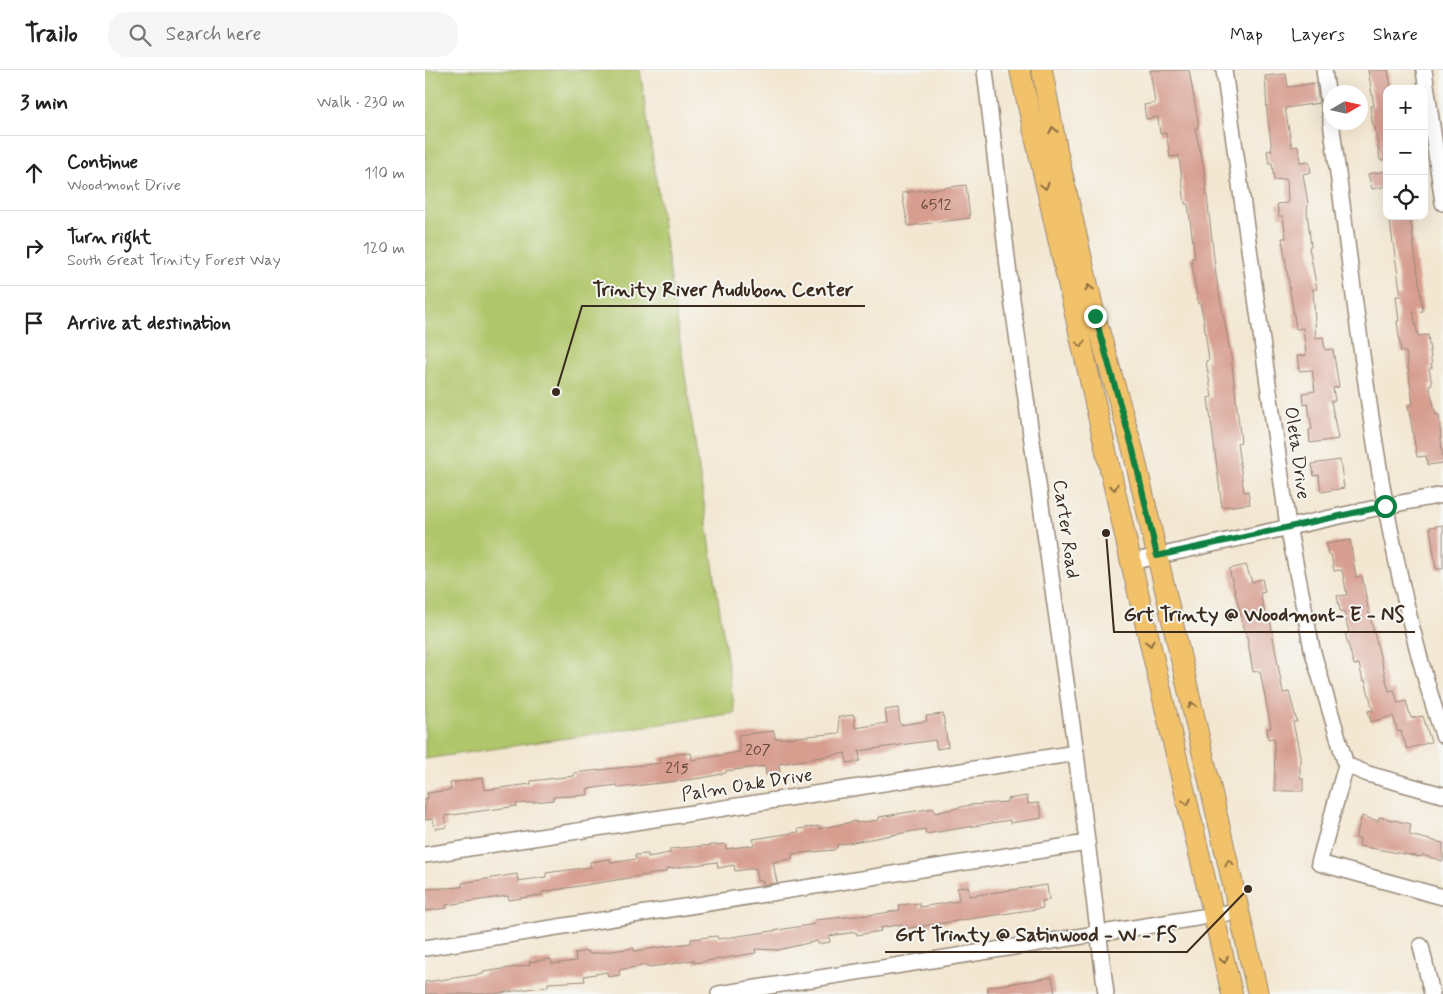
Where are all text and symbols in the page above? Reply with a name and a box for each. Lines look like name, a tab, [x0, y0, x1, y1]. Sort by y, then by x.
search box	[108, 12, 458, 57]
text: Trailo	[25, 19, 78, 50]
icon: search	[126, 21, 154, 49]
text: Search here	[166, 22, 261, 47]
text: Map	[1230, 23, 1263, 47]
text: Layers	[1291, 23, 1345, 47]
text: Share	[1373, 23, 1418, 47]
north arrow	[1323, 85, 1368, 130]
map controls	[1383, 85, 1428, 220]
button: +	[1383, 85, 1428, 130]
text: 3 min	[20, 89, 68, 117]
text: Walk · 230 m	[317, 92, 405, 113]
one-way arrow	[1048, 125, 1059, 134]
button: −	[1383, 130, 1428, 175]
text: Continue	[67, 150, 138, 175]
icon: ahead	[20, 159, 48, 187]
text: 110 m	[364, 163, 405, 184]
text: Woodmont Drive	[67, 175, 181, 196]
button: locate	[1383, 175, 1428, 220]
one-way arrow	[1039, 182, 1050, 190]
house number: 6512	[921, 195, 952, 216]
text: Turn right	[67, 225, 151, 250]
icon: right	[20, 234, 48, 262]
text: 120 m	[363, 238, 405, 259]
text: South Great Trinity Forest Way	[67, 250, 281, 271]
callout: Trinity River Audubon Center	[582, 271, 865, 306]
text: Trinity River Audubon Center	[593, 277, 854, 304]
one-way arrow	[1084, 284, 1095, 293]
route end	[1084, 305, 1107, 328]
icon: arrive	[20, 309, 48, 337]
text: Arrive at destination	[67, 311, 231, 336]
one-way arrow	[1076, 340, 1086, 349]
street label: Oleta Drive	[1278, 405, 1316, 501]
street label: Carter Road	[1047, 478, 1085, 580]
one-way arrow	[1108, 482, 1119, 491]
route start	[1374, 495, 1397, 518]
callout: Grt Trinty @ Woodmont- E - NS	[1114, 597, 1415, 632]
text: Grt Trinty @ Woodmont- E - NS	[1123, 602, 1405, 629]
one-way arrow	[1144, 639, 1155, 648]
one-way arrow	[1187, 701, 1198, 710]
house number: 207	[745, 740, 771, 761]
house number: 215	[665, 758, 689, 779]
street label: Palm Oak Drive	[680, 762, 814, 808]
one-way arrow	[1181, 797, 1192, 806]
one-way arrow	[1224, 859, 1235, 868]
callout: Grt Trinty @ Satinwood - W - FS	[885, 917, 1187, 952]
text: Grt Trinty @ Satinwood - W - FS	[895, 922, 1178, 949]
one-way arrow	[1218, 955, 1229, 964]

